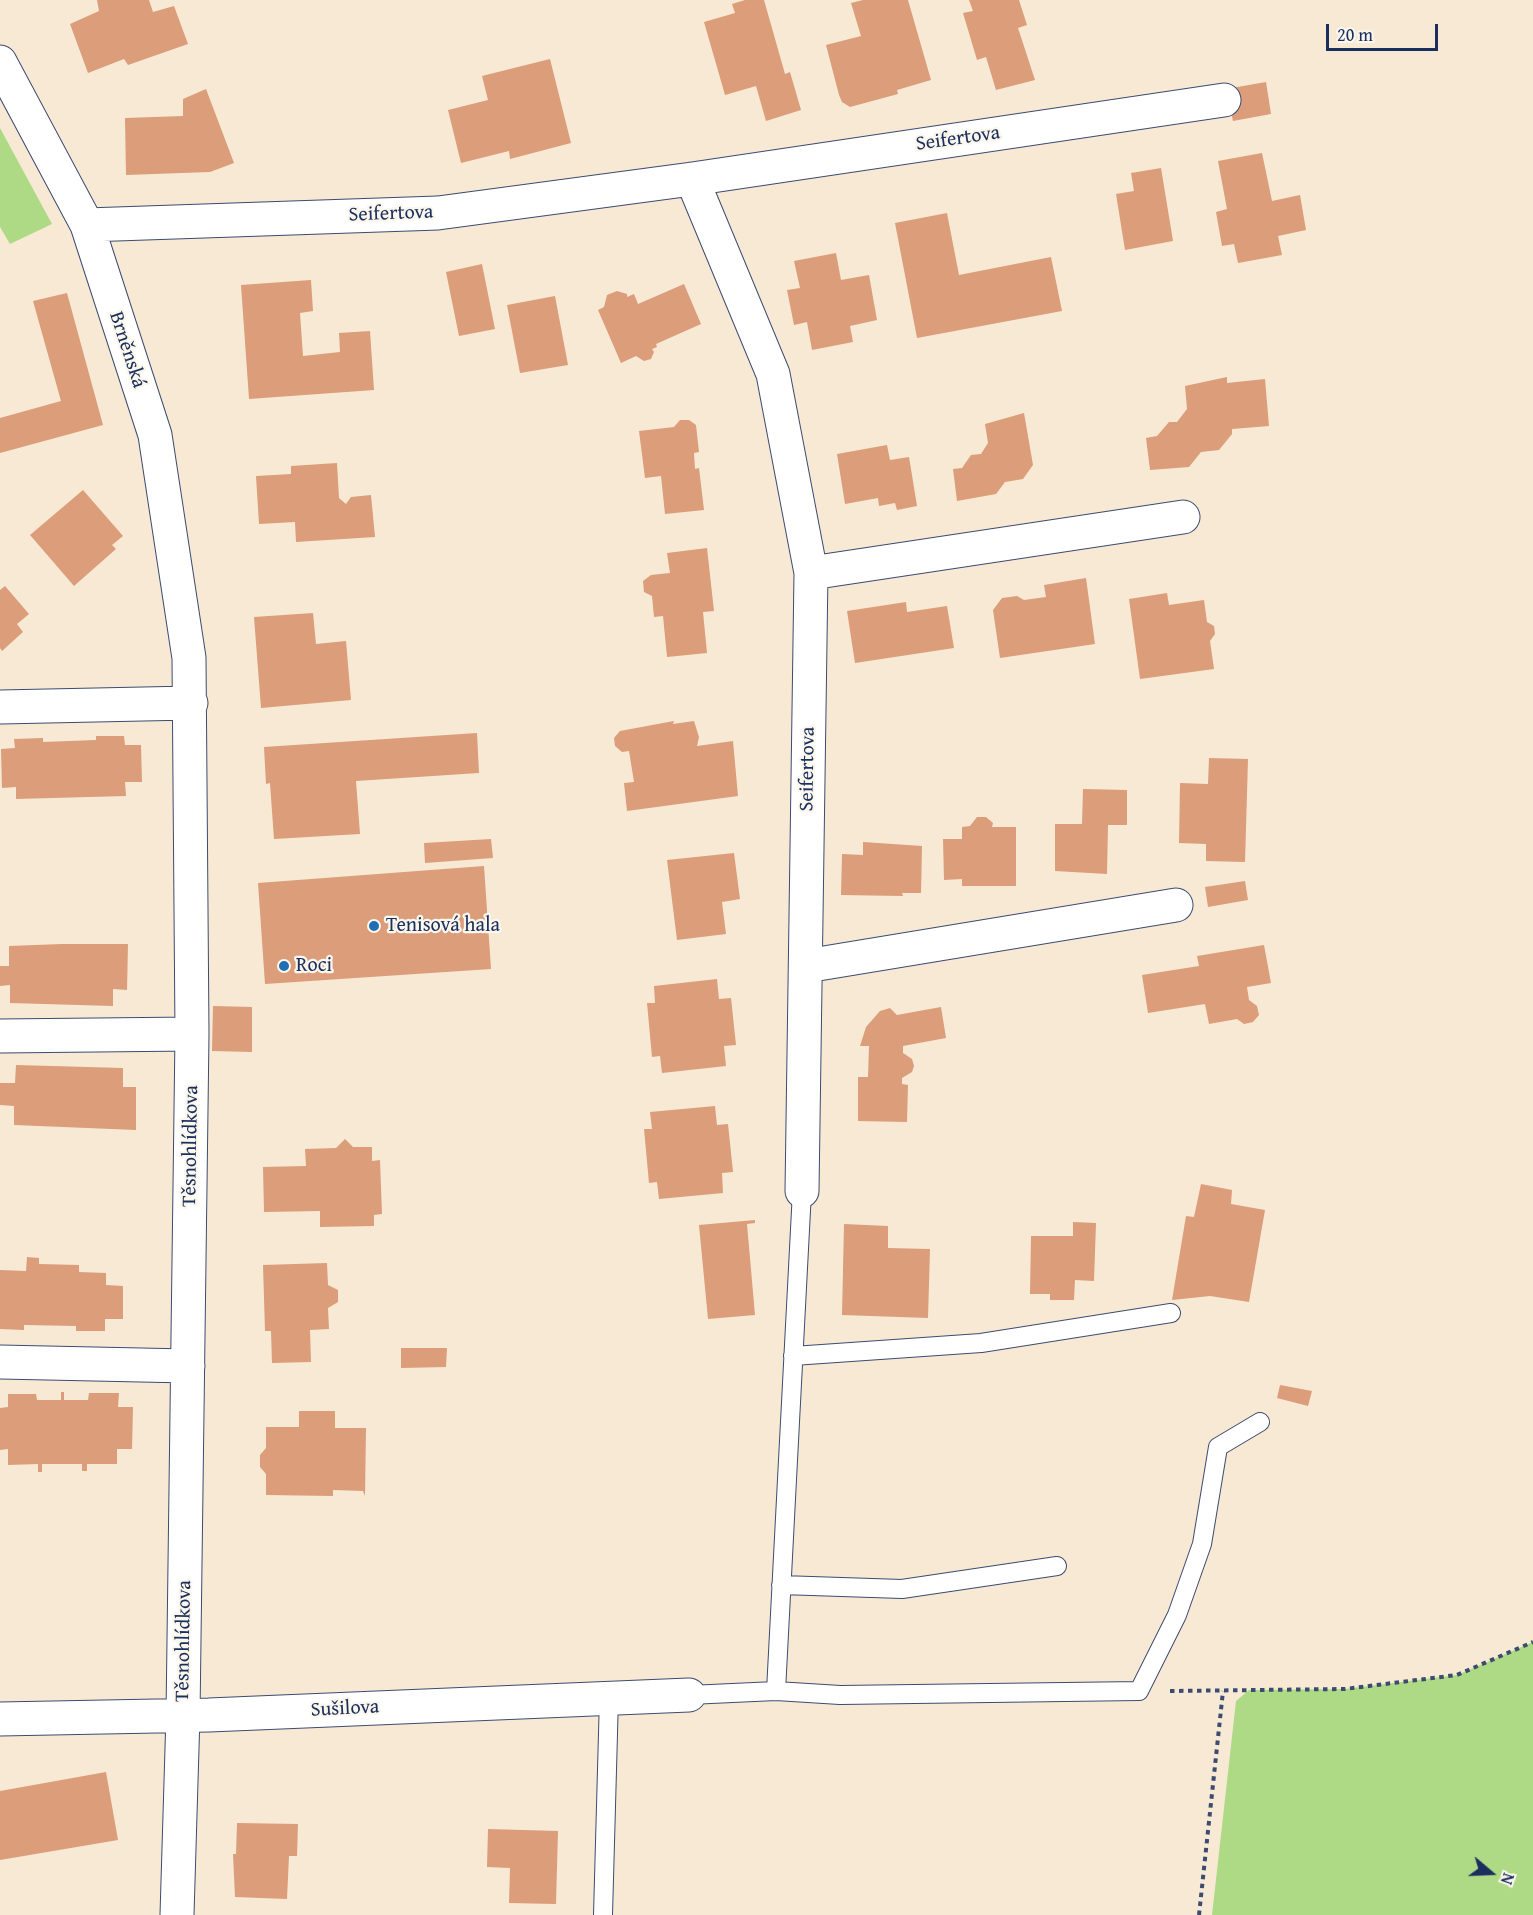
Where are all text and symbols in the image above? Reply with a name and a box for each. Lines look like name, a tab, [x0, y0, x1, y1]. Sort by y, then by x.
scale bar	[1329, 12, 1442, 50]
text: 20 m	[1337, 21, 1373, 48]
street label: Seifertova	[914, 121, 1002, 157]
street label: Seifertova	[348, 201, 434, 227]
street label: Brněnská	[103, 309, 151, 391]
street label: Seifertova	[795, 726, 821, 812]
place label: Tenisová hala	[386, 914, 500, 938]
marker: Tenisová hala	[367, 919, 381, 933]
place label: Roci	[296, 954, 332, 978]
marker: Roci	[277, 959, 291, 973]
street label: Těsnohlídkova	[178, 1085, 204, 1207]
street label: Těsnohlídkova	[171, 1580, 197, 1702]
street label: Sušilova	[310, 1695, 380, 1723]
north arrow	[1461, 1843, 1521, 1903]
text: N	[1495, 1870, 1521, 1888]

